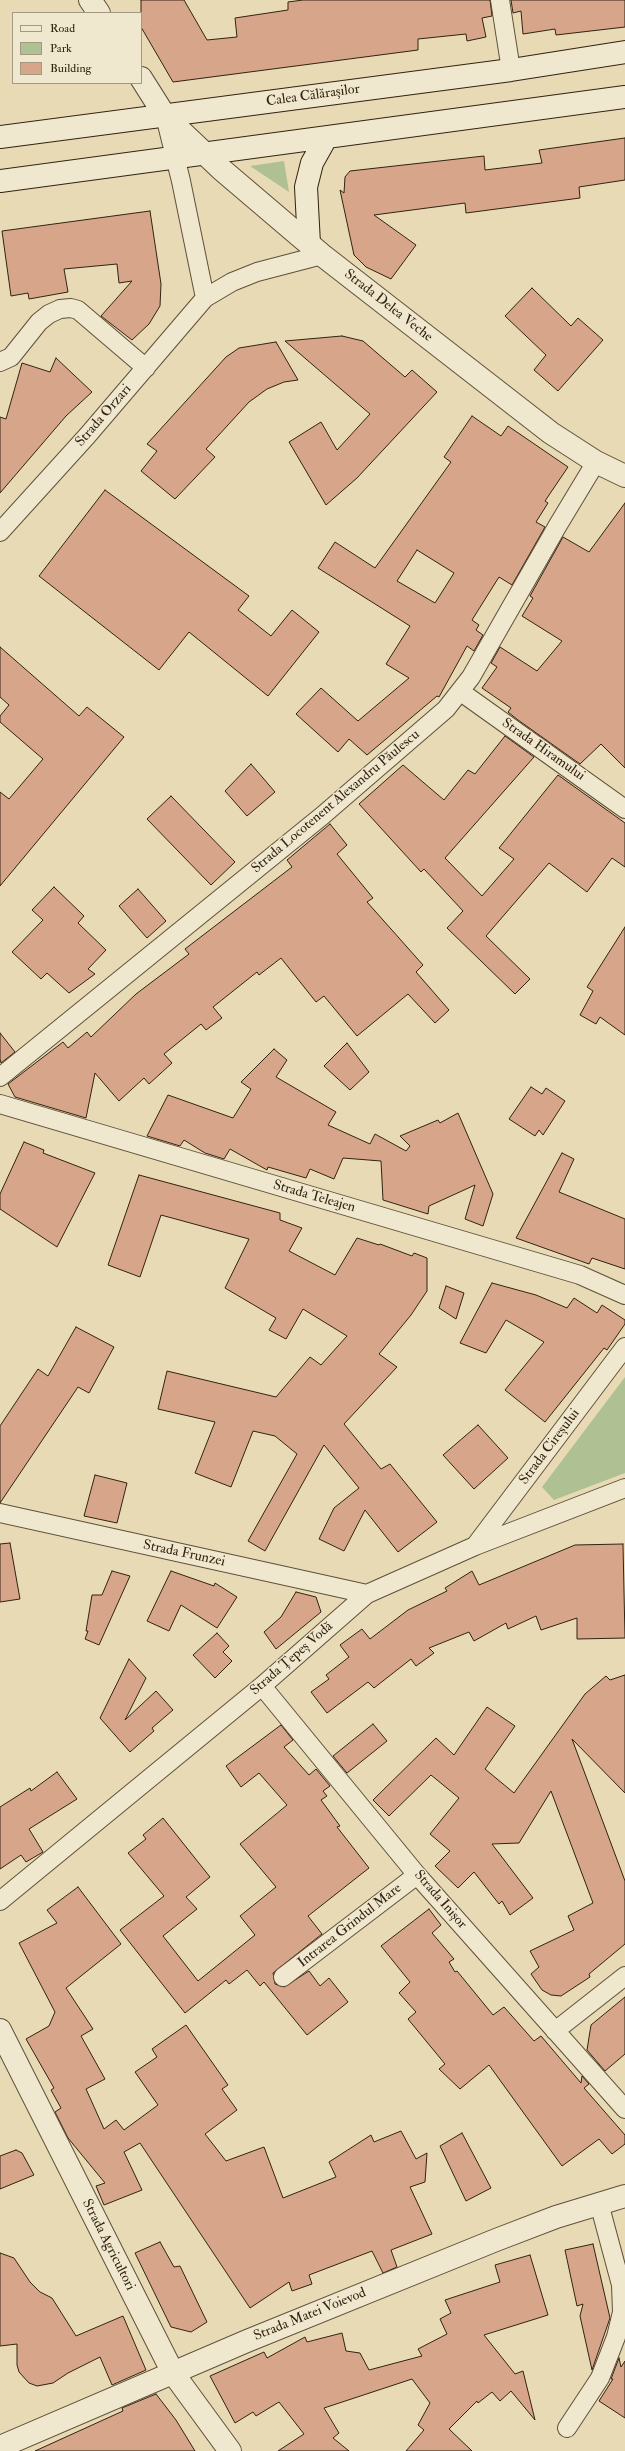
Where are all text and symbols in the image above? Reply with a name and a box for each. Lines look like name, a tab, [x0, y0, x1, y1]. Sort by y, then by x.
legend	[12, 12, 142, 84]
text: Road	[50, 21, 75, 36]
text: Park	[50, 41, 72, 56]
text: Building	[50, 61, 91, 76]
street label: Calea Călărașilor	[265, 81, 361, 111]
street label: Strada Delea Veche	[340, 266, 436, 346]
street label: Strada Orzari	[72, 381, 136, 451]
street label: Strada Hiramului	[498, 715, 588, 785]
street label: Strada Locotenent Alexandru Păulescu	[249, 727, 423, 877]
street label: Strada Teleajen	[271, 1177, 357, 1217]
street label: Strada Cireșului	[516, 1406, 584, 1488]
street label: Strada Frunzei	[141, 1537, 227, 1571]
street label: Strada Țepeș Vodă	[247, 1619, 337, 1699]
street label: Strada Inișor	[410, 1867, 470, 1933]
street label: Intrarea Grindul Mare	[295, 1880, 405, 1972]
street label: Strada Agricultori	[78, 2197, 138, 2293]
street label: Strada Matei Voievod	[251, 2285, 369, 2345]

